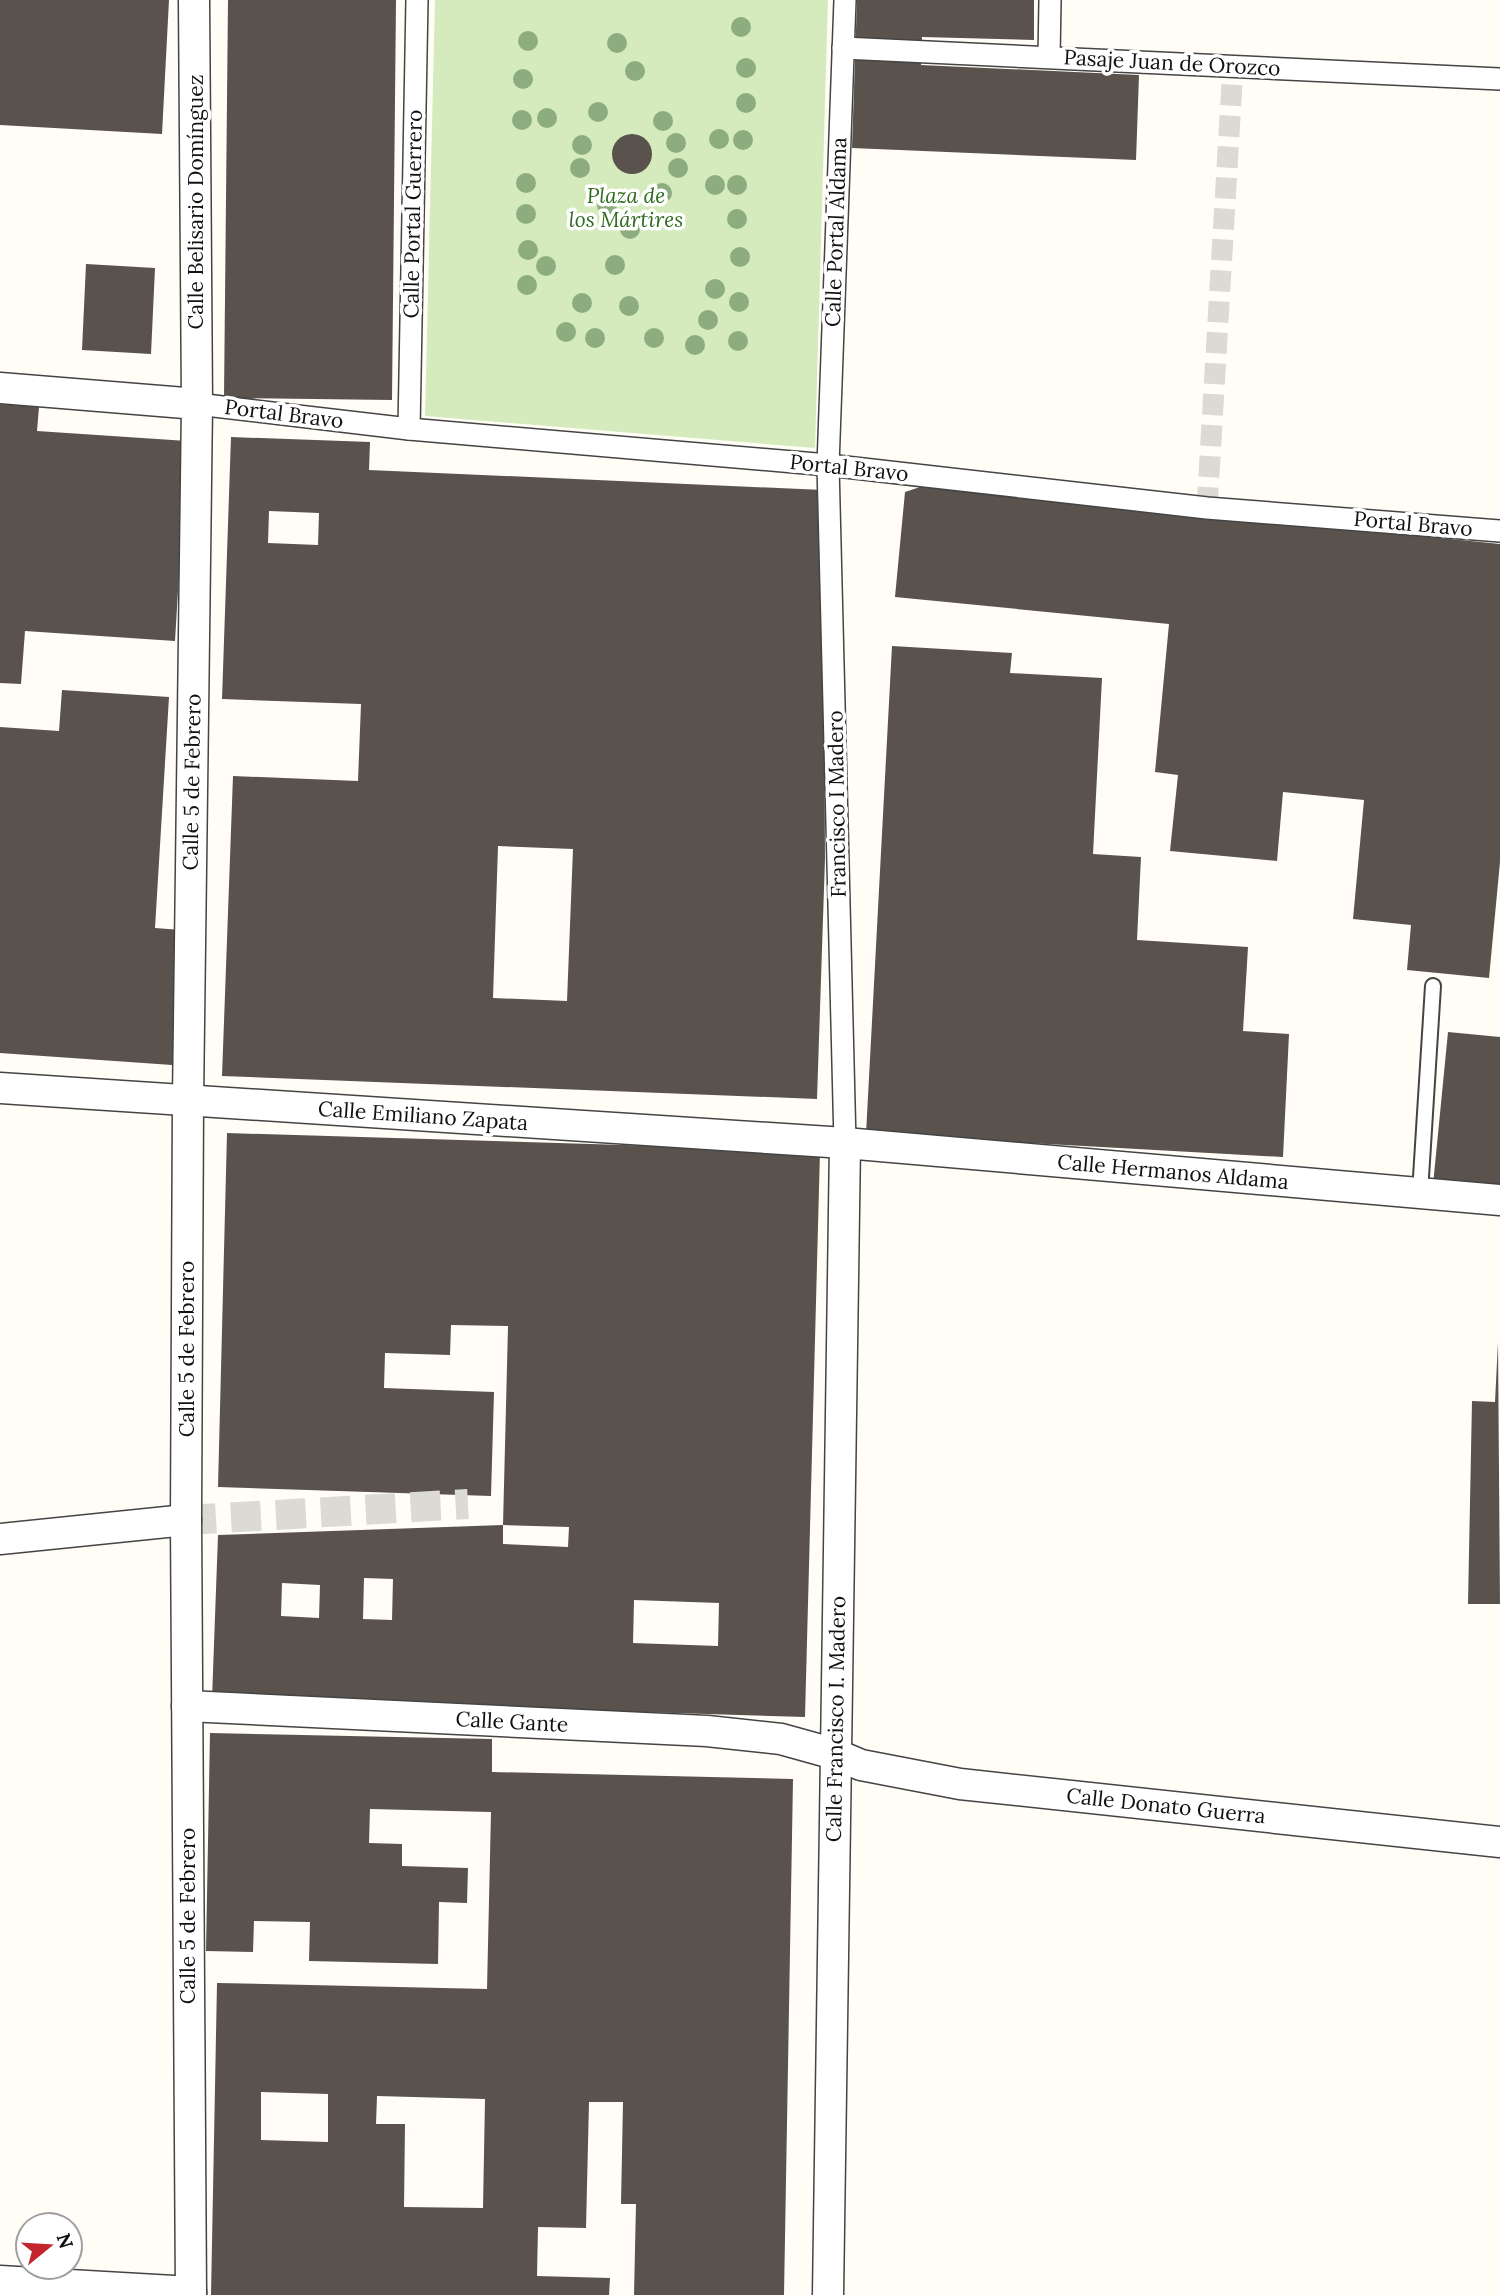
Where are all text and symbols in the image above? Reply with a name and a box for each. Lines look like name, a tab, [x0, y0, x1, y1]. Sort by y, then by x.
street label: Pasaje Juan de Orozco	[1063, 43, 1281, 82]
street label: Calle Belisario Domínguez	[182, 75, 209, 329]
street label: Calle Portal Guerrero	[397, 109, 428, 319]
street label: Calle Portal Aldama	[819, 136, 852, 327]
park label: Plaza de los Mártires	[569, 182, 683, 233]
street label: Portal Bravo	[223, 393, 345, 434]
street label: Portal Bravo	[788, 448, 910, 487]
street label: Portal Bravo	[1352, 505, 1474, 542]
street label: Calle 5 de Febrero	[176, 693, 207, 871]
street label: Francisco I Madero	[821, 710, 852, 898]
street label: Calle Emiliano Zapata	[317, 1095, 529, 1136]
street label: Calle Hermanos Aldama	[1056, 1148, 1290, 1195]
street label: Calle 5 de Febrero	[173, 1261, 200, 1437]
street label: Calle Francisco I. Madero	[820, 1596, 851, 1842]
street label: Calle Gante	[455, 1705, 569, 1738]
street label: Calle Donato Guerra	[1065, 1782, 1267, 1829]
street label: Calle 5 de Febrero	[174, 1828, 201, 2004]
north arrow	[14, 2211, 84, 2281]
text: N	[51, 2230, 79, 2252]

